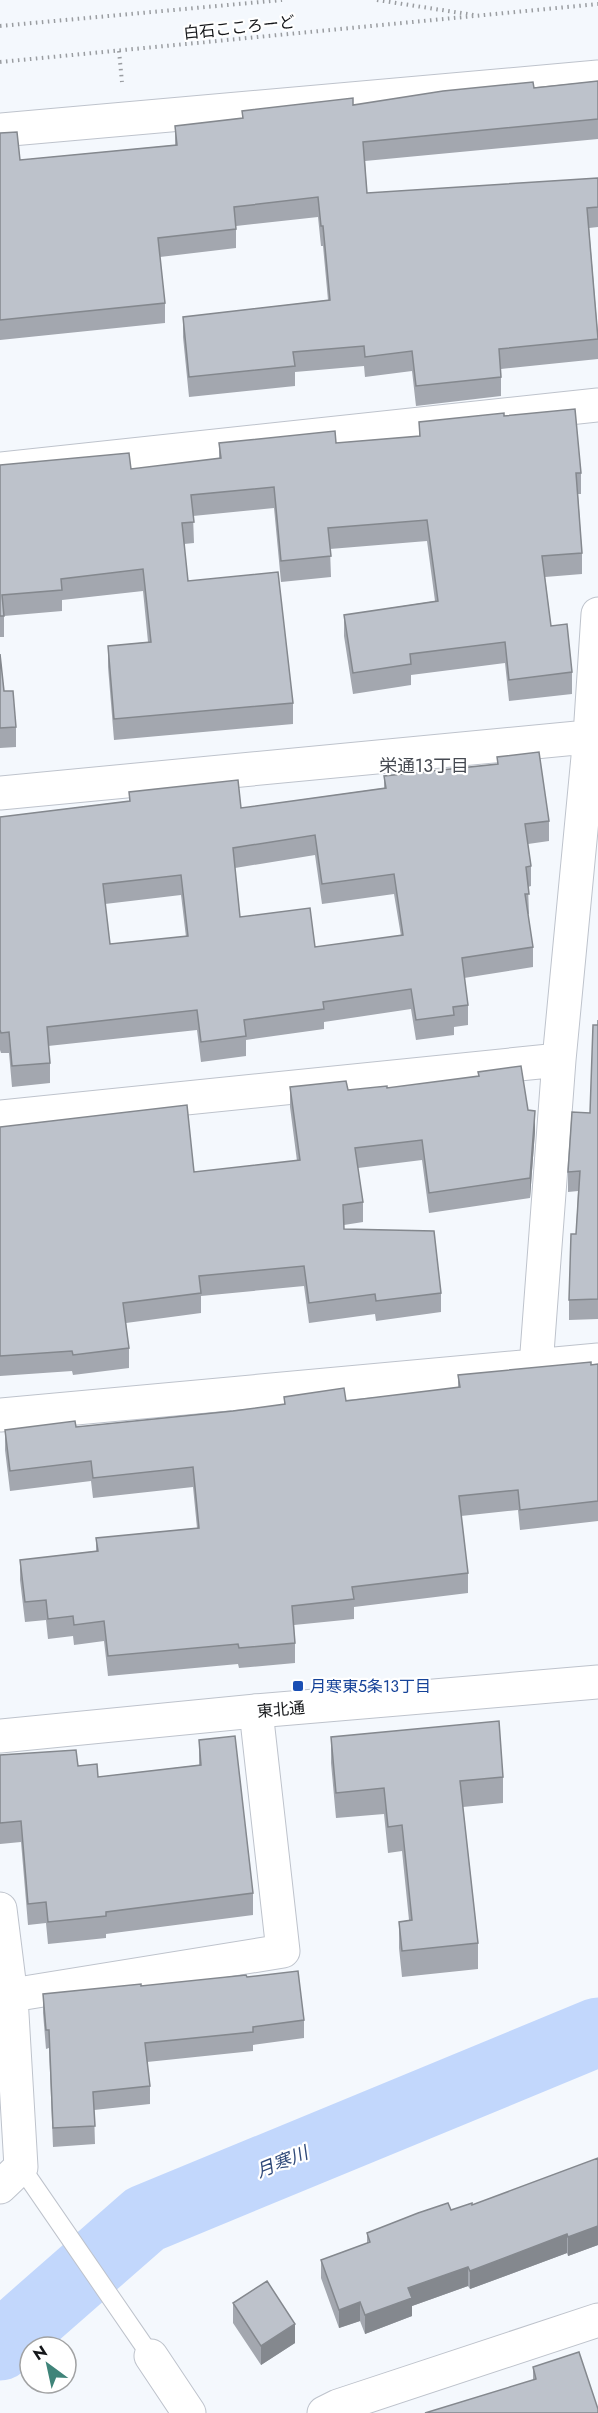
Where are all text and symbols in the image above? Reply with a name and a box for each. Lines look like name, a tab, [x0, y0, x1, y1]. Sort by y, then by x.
street label: 白石こころーど	[182, 10, 296, 45]
district label: 栄通13丁目	[379, 753, 469, 779]
place label: 月寒東5条13丁目	[310, 1675, 431, 1698]
marker: 月寒東5条13丁目	[291, 1679, 305, 1693]
street label: 東北通	[256, 1696, 306, 1723]
water label: 月寒川	[252, 2139, 314, 2184]
north arrow	[18, 2335, 78, 2395]
text: N	[29, 2340, 52, 2366]

